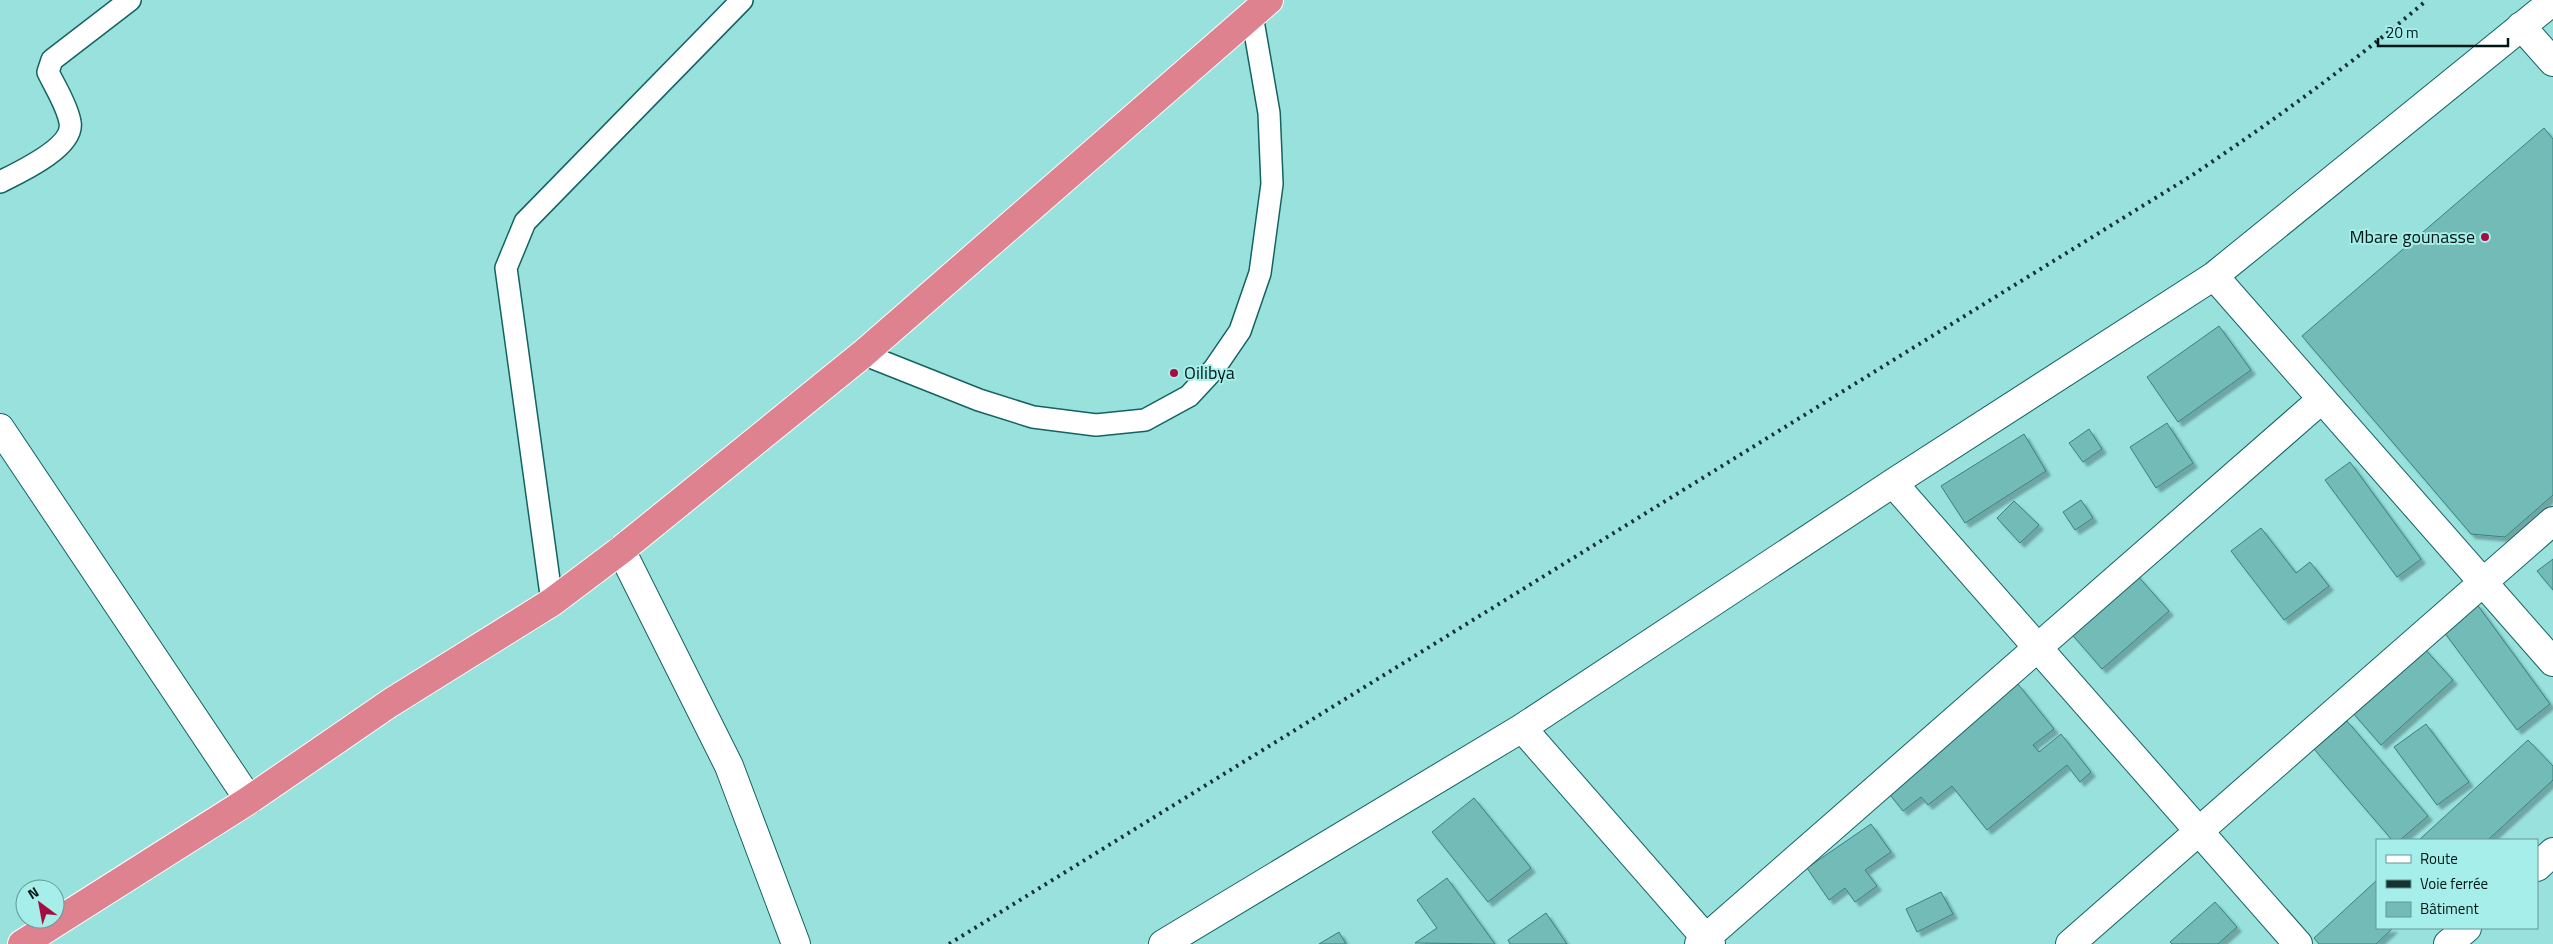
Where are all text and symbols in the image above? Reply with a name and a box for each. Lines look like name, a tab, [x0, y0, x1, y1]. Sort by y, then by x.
scale bar	[2378, 15, 2508, 47]
text: 20 m	[2386, 21, 2419, 44]
place label: Mbare gounasse	[2349, 223, 2475, 250]
marker: Mbare gounasse	[2479, 231, 2491, 243]
place label: Oilibya	[1184, 359, 1235, 386]
marker: Oilibya	[1168, 367, 1180, 379]
legend	[2376, 839, 2538, 929]
text: Route	[2420, 847, 2458, 870]
text: Voie ferrée	[2420, 872, 2488, 895]
north arrow	[15, 879, 65, 929]
text: N	[23, 881, 43, 904]
text: Bâtiment	[2420, 897, 2479, 920]

